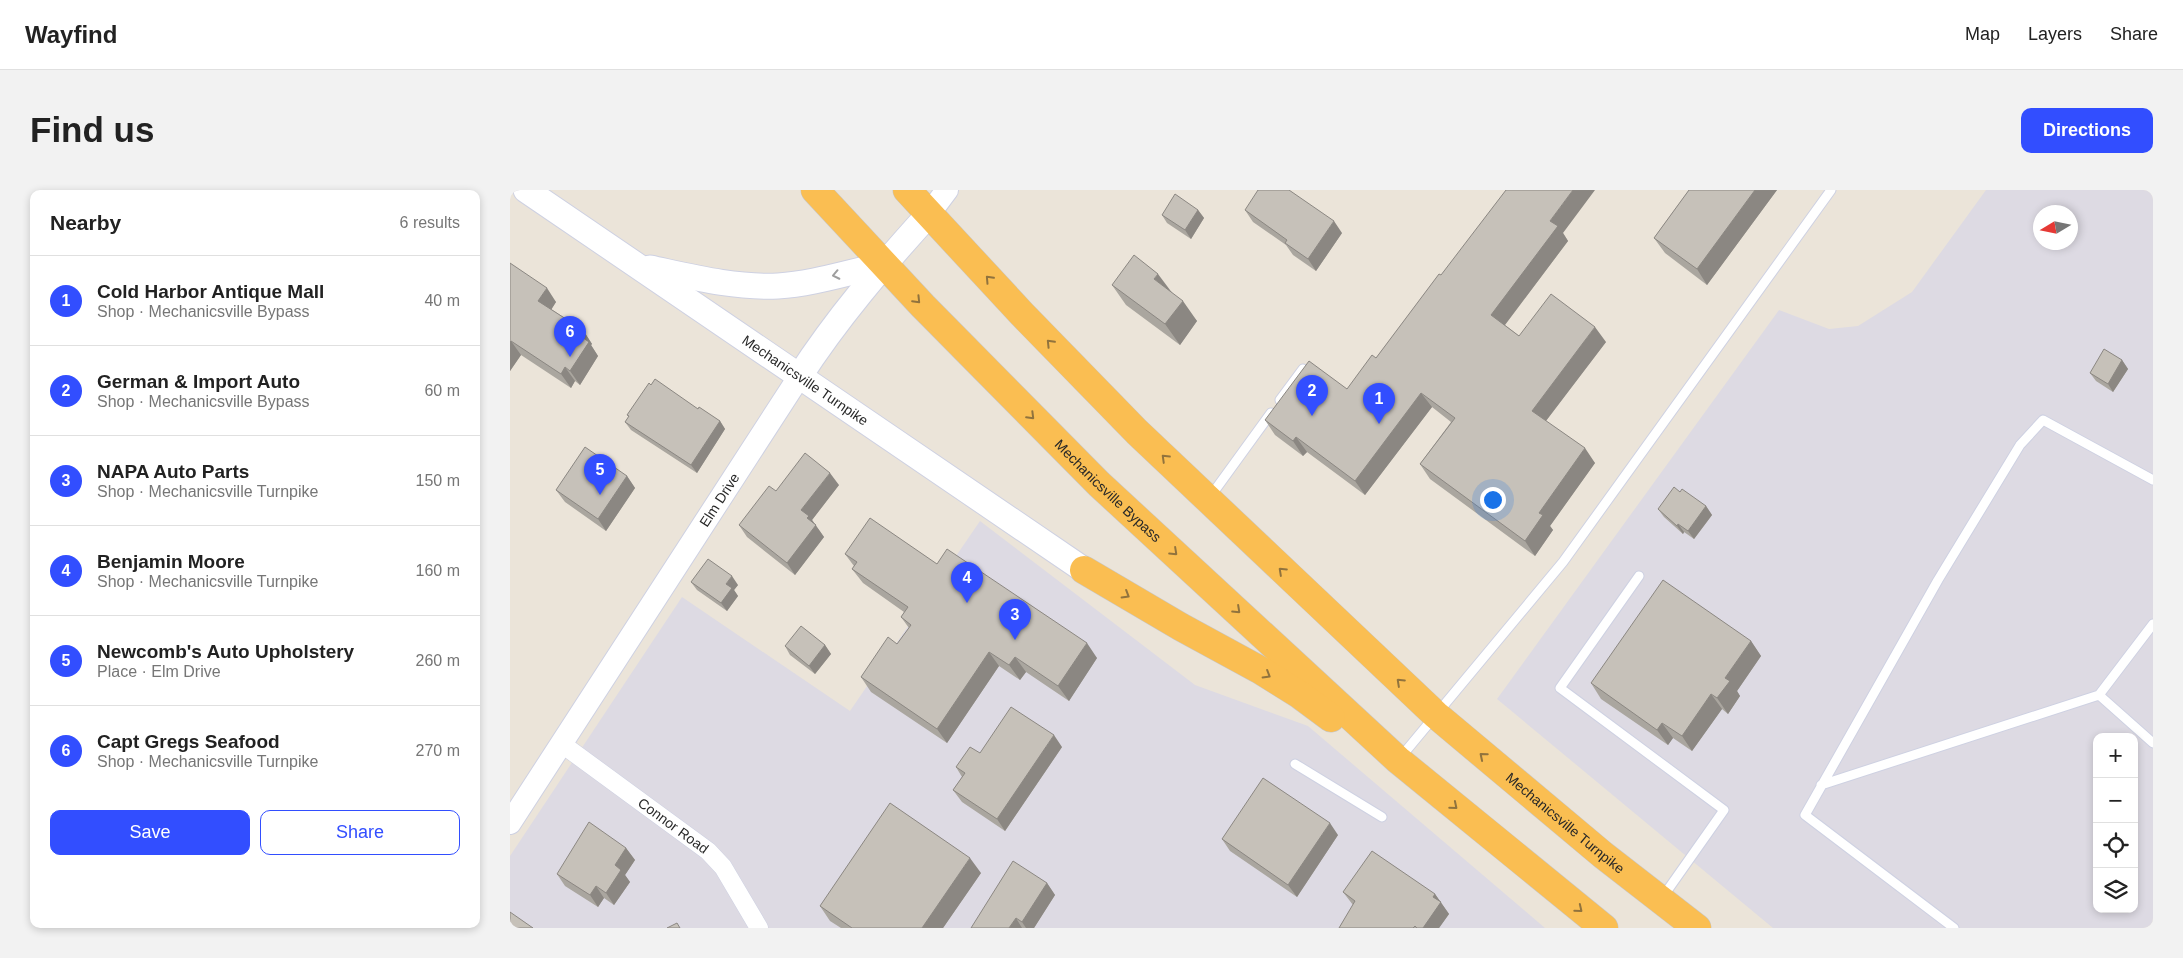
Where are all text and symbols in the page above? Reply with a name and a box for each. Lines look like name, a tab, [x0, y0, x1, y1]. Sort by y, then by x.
text: Wayfind	[25, 21, 117, 48]
text: Map	[1965, 24, 2000, 44]
text: Layers	[2028, 24, 2082, 44]
text: Share	[2110, 24, 2158, 44]
button: Directions	[2021, 108, 2153, 153]
text: Find us	[30, 110, 154, 149]
north arrow	[2033, 205, 2078, 250]
text: Nearby	[50, 211, 121, 234]
text: 6 results	[400, 214, 460, 231]
one-way arrow	[831, 269, 840, 280]
one-way arrow	[986, 275, 995, 284]
text: Cold Harbor Antique Mall	[97, 281, 324, 302]
text: 1	[62, 292, 70, 309]
text: 40 m	[424, 292, 460, 309]
one-way arrow	[911, 294, 920, 303]
text: Shop · Mechanicsville Bypass	[97, 303, 310, 320]
pin: 6	[554, 316, 586, 357]
street label: Mechanicsville Turnpike	[739, 332, 872, 429]
one-way arrow	[1047, 340, 1056, 349]
text: German & Import Auto	[97, 371, 300, 392]
pin: 2	[1296, 375, 1328, 416]
text: 2	[62, 382, 70, 399]
text: 60 m	[424, 382, 460, 399]
pin: 1	[1363, 383, 1395, 424]
text: Shop · Mechanicsville Bypass	[97, 393, 310, 410]
one-way arrow	[1025, 410, 1034, 419]
street label: Mechanicsville Bypass	[1052, 436, 1164, 545]
pin: 5	[584, 454, 616, 495]
one-way arrow	[1161, 455, 1170, 464]
text: NAPA Auto Parts	[97, 461, 249, 482]
street label: Elm Drive	[696, 470, 743, 530]
text: 3	[62, 472, 70, 489]
text: 150 m	[416, 472, 460, 489]
text: Shop · Mechanicsville Turnpike	[97, 483, 318, 500]
your location	[1480, 487, 1506, 513]
one-way arrow	[1168, 546, 1177, 555]
text: Benjamin Moore	[97, 551, 245, 572]
text: 4	[62, 562, 70, 579]
text: 160 m	[416, 562, 460, 579]
pin: 4	[951, 562, 983, 603]
one-way arrow	[1279, 568, 1288, 577]
text: Shop · Mechanicsville Turnpike	[97, 573, 318, 590]
one-way arrow	[1121, 588, 1130, 598]
pin: 3	[999, 599, 1031, 640]
one-way arrow	[1231, 604, 1240, 613]
text: Newcomb's Auto Upholstery	[97, 641, 354, 662]
text: 5	[62, 652, 70, 669]
text: 260 m	[416, 652, 460, 669]
text: Place · Elm Drive	[97, 663, 221, 680]
one-way arrow	[1262, 668, 1271, 678]
one-way arrow	[1397, 679, 1406, 688]
text: Capt Gregs Seafood	[97, 731, 280, 752]
map controls	[2093, 733, 2138, 913]
button: +	[2093, 733, 2138, 778]
text: 6	[62, 742, 70, 759]
text: 270 m	[416, 742, 460, 759]
text: Shop · Mechanicsville Turnpike	[97, 753, 318, 770]
one-way arrow	[1479, 753, 1488, 762]
street label: Mechanicsville Turnpike	[1503, 769, 1628, 877]
button: −	[2093, 778, 2138, 823]
street label: Connor Road	[635, 794, 712, 857]
one-way arrow	[1448, 800, 1457, 809]
button: Save	[50, 810, 250, 855]
button: Share	[260, 810, 460, 855]
button: locate	[2093, 823, 2138, 868]
button: layers	[2093, 868, 2138, 913]
one-way arrow	[1574, 903, 1583, 912]

